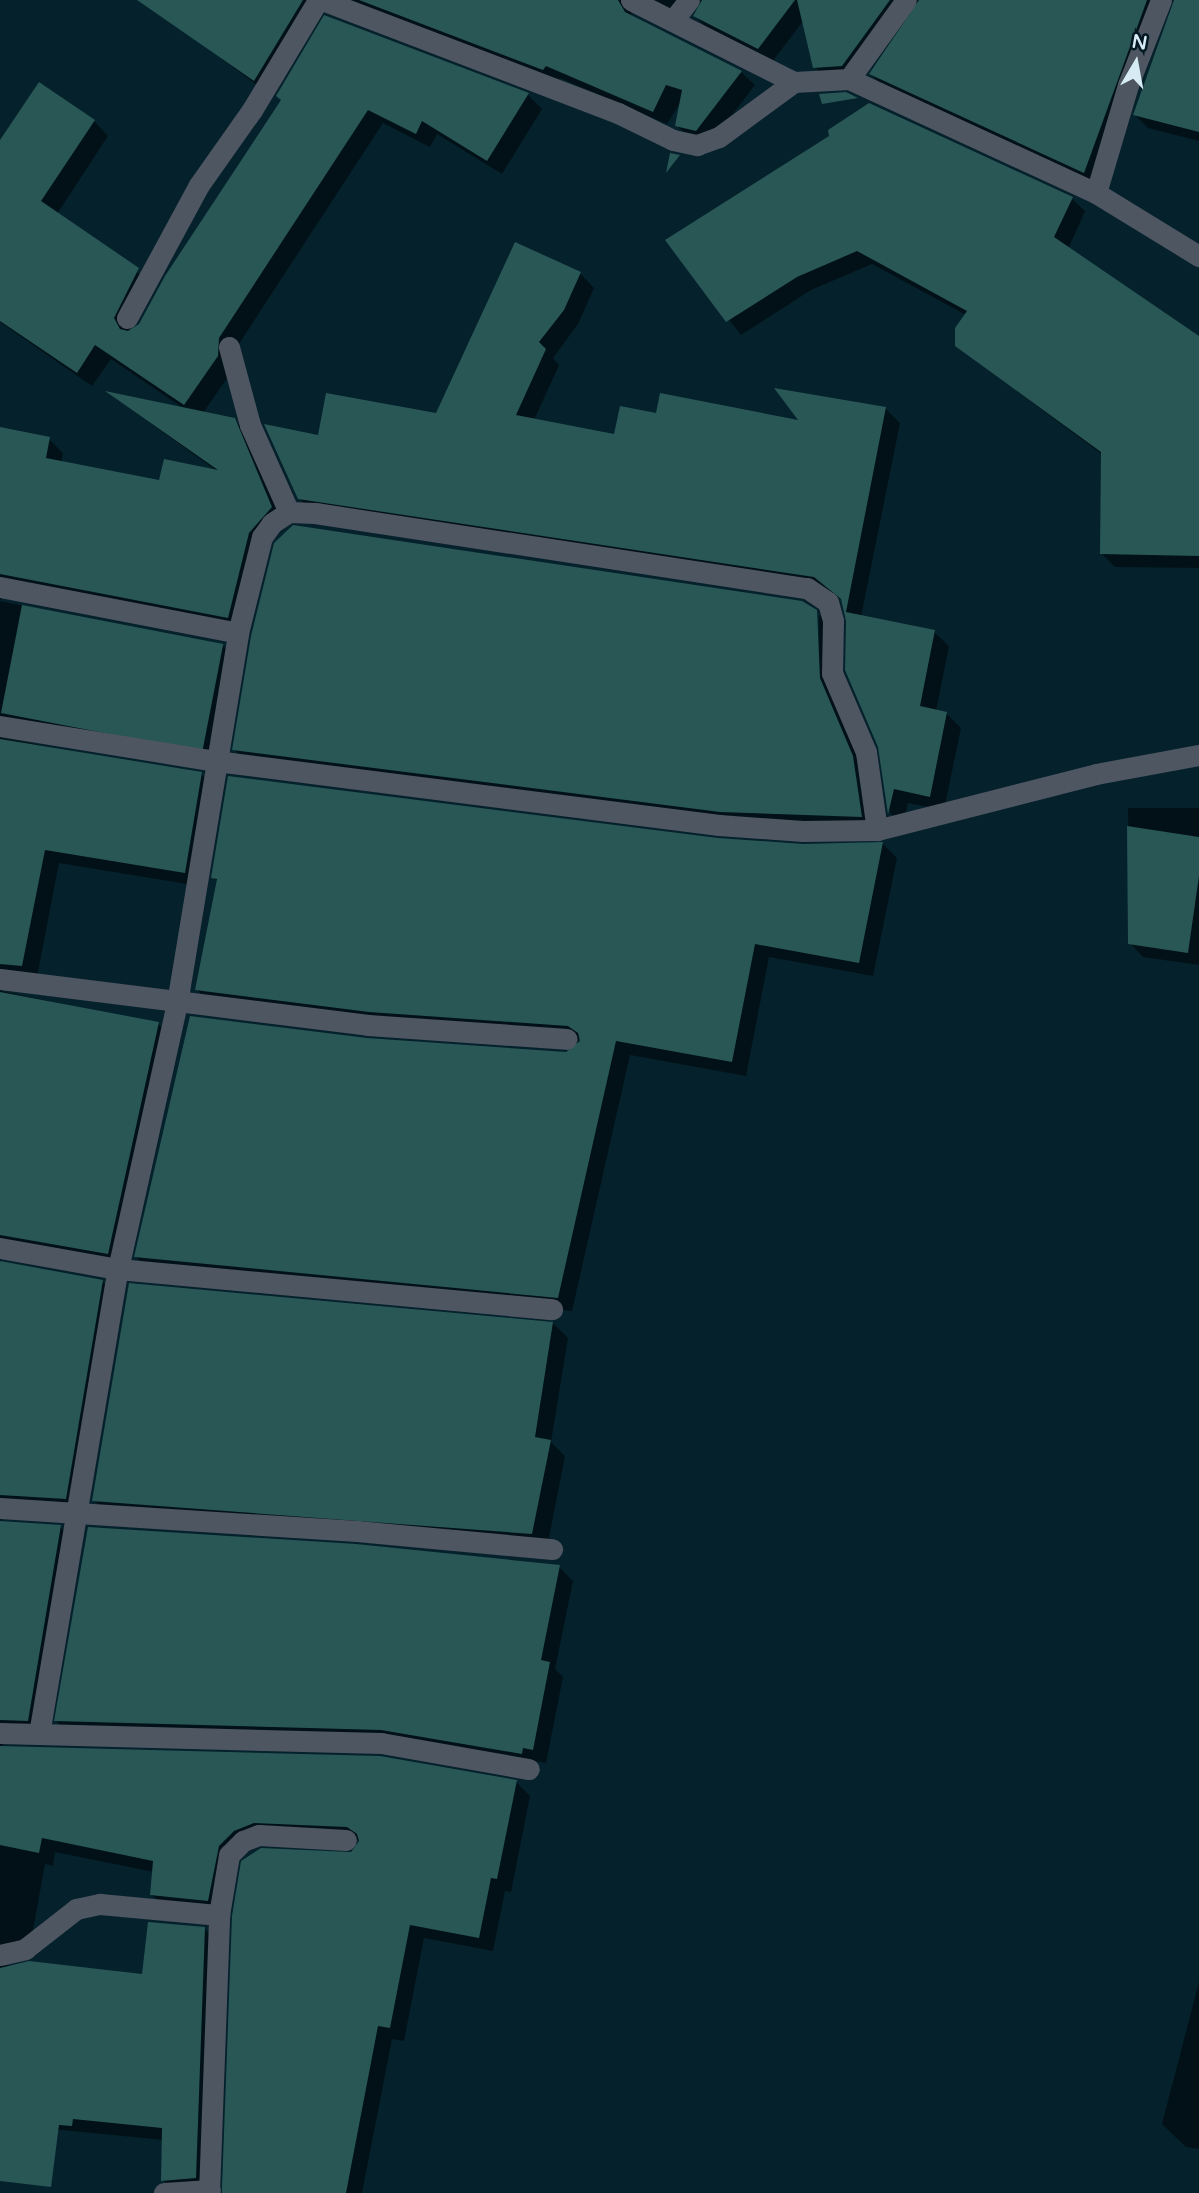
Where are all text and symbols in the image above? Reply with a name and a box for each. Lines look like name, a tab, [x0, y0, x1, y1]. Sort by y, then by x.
north arrow	[1101, 28, 1171, 98]
text: N	[1130, 30, 1149, 54]

